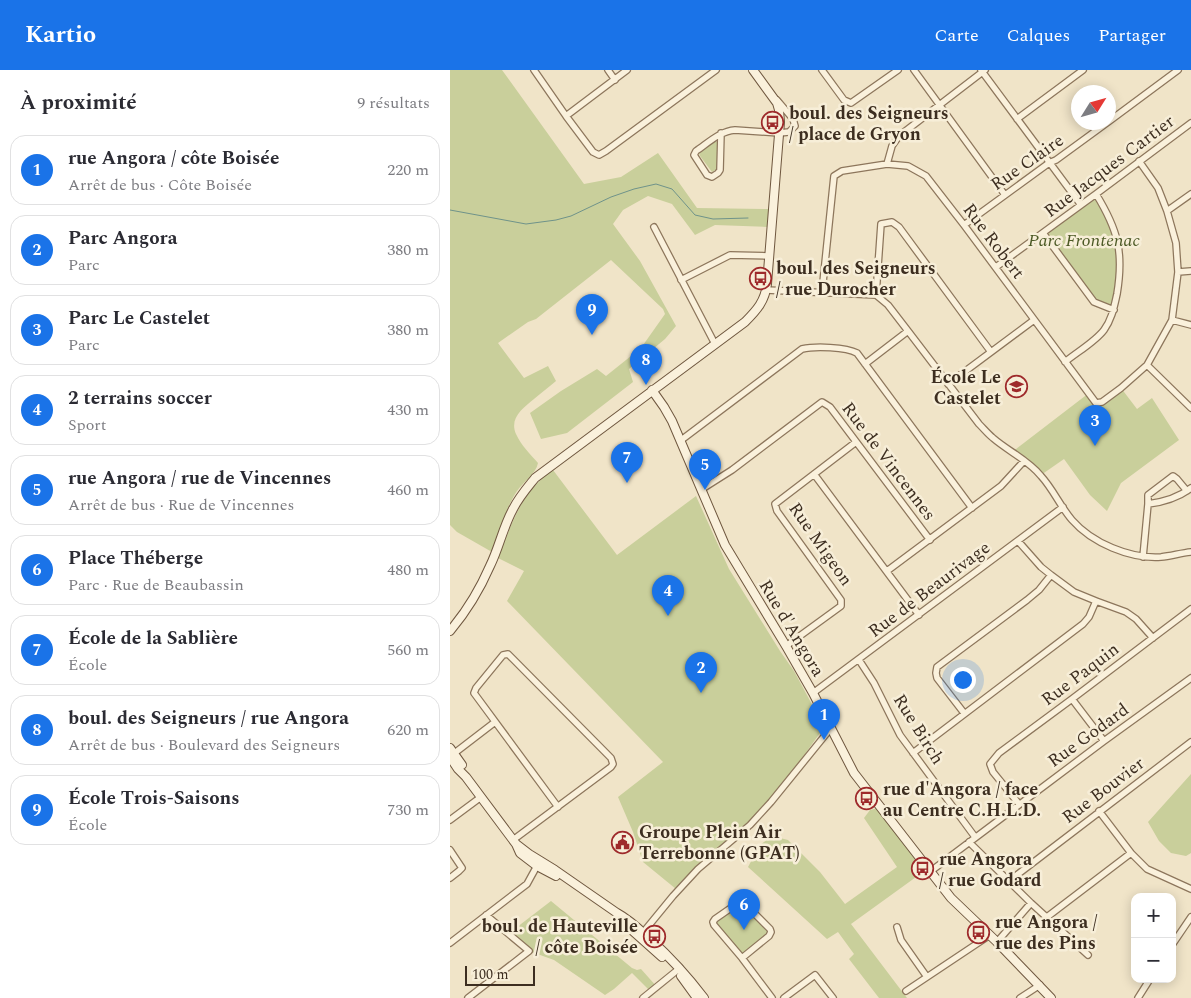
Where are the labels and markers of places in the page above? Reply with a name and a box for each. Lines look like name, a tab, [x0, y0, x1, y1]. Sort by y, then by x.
place label: boul. des Seigneurs / place de Gryon	[789, 100, 949, 148]
bus stop icon: boul. des Seigneurs / place de Gryon	[761, 111, 785, 135]
place label: boul. des Seigneurs / rue Durocher	[776, 255, 936, 303]
bus stop icon: boul. des Seigneurs / rue Durocher	[748, 266, 772, 290]
pin: 9	[576, 294, 608, 335]
pin: 8	[630, 344, 662, 385]
place label: École Le Castelet	[930, 364, 1001, 412]
school or university icon: École Le Castelet	[1005, 375, 1029, 399]
pin: 3	[1079, 405, 1111, 446]
pin: 7	[611, 442, 643, 483]
pin: 5	[689, 449, 721, 490]
pin: 4	[652, 575, 684, 616]
pin: 2	[685, 652, 717, 693]
pin: 1	[808, 699, 840, 740]
place label: rue d'Angora / face au Centre C.H.L.D.	[883, 776, 1041, 824]
bus stop icon: rue d'Angora / face au Centre C.H.L.D.	[855, 787, 879, 811]
place label: Groupe Plein Air Terrebonne (GPAT)	[639, 819, 800, 867]
public building icon: Groupe Plein Air Terrebonne (GPAT)	[611, 830, 635, 854]
place label: rue Angora / rue Godard	[939, 846, 1042, 894]
bus stop icon: rue Angora / rue Godard	[911, 857, 935, 881]
pin: 6	[728, 889, 760, 930]
place label: rue Angora / rue des Pins	[995, 909, 1098, 957]
place label: boul. de Hauteville / côte Boisée	[482, 913, 638, 961]
bus stop icon: rue Angora / rue des Pins	[967, 920, 991, 944]
bus stop icon: boul. de Hauteville / côte Boisée	[642, 924, 666, 948]

